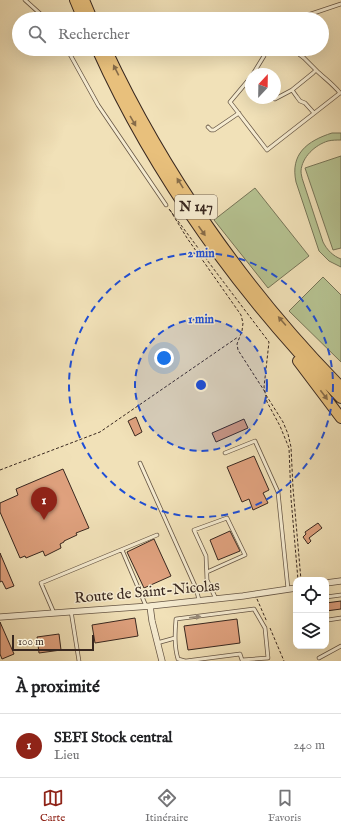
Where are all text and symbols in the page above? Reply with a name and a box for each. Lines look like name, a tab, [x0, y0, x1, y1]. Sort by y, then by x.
search box	[12, 12, 329, 56]
icon: search	[26, 23, 48, 45]
text: Rechercher	[58, 25, 130, 44]
one-way arrow	[113, 64, 119, 76]
north arrow	[245, 68, 281, 104]
one-way arrow	[130, 115, 137, 127]
one-way arrow	[176, 178, 184, 188]
road number: N 147	[175, 195, 217, 219]
one-way arrow	[198, 226, 206, 237]
text: 2 min	[187, 246, 215, 261]
text: 1 min	[188, 312, 215, 327]
one-way arrow	[277, 316, 286, 327]
your location	[154, 348, 174, 368]
centre of rings	[194, 378, 208, 392]
one-way arrow	[320, 390, 328, 400]
pin: 1	[31, 487, 57, 520]
street label: Route de Saint-Nicolas	[73, 576, 221, 608]
map controls	[293, 577, 329, 649]
button: locate	[293, 577, 329, 613]
one-way arrow	[189, 613, 201, 620]
button: layers	[293, 613, 329, 649]
scale bar	[12, 633, 94, 652]
text: 100 m	[18, 635, 44, 649]
text: À proximité	[16, 677, 100, 698]
text: SEFI Stock central	[54, 728, 172, 747]
text: 1	[27, 737, 31, 754]
text: 240 m	[293, 737, 325, 754]
text: Lieu	[54, 747, 79, 764]
tab: Carte	[40, 787, 65, 825]
tab: Itinéraire	[145, 787, 188, 825]
tab: Favoris	[268, 787, 301, 825]

